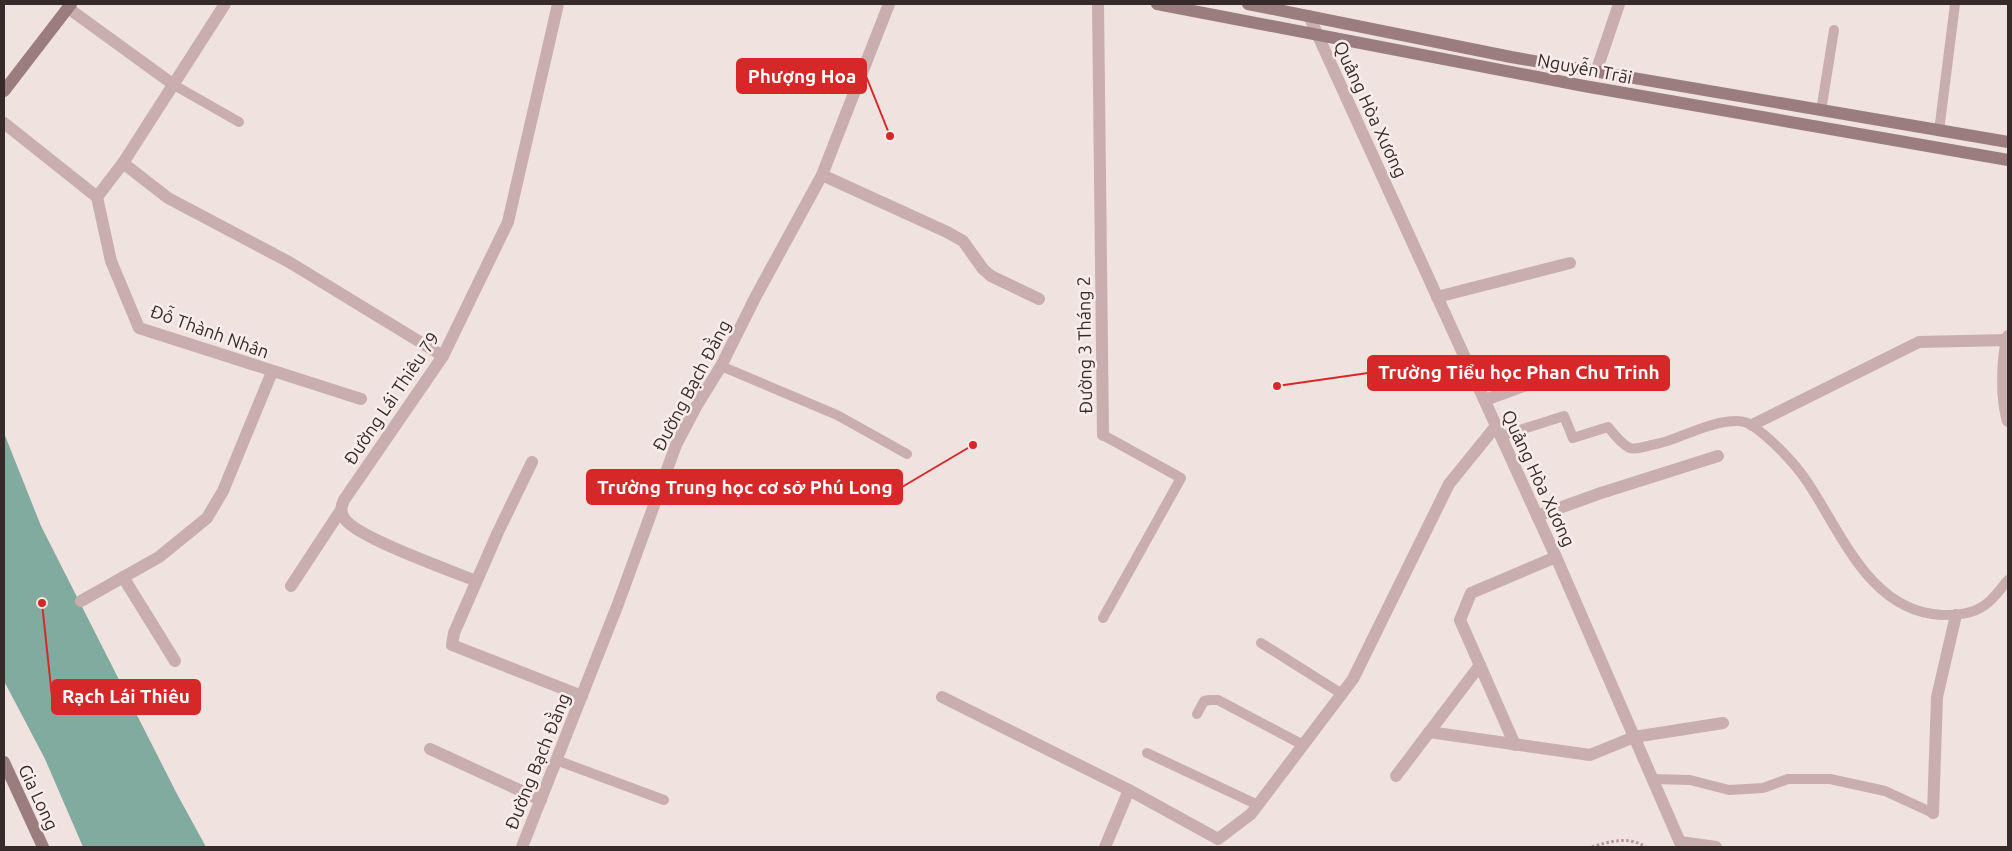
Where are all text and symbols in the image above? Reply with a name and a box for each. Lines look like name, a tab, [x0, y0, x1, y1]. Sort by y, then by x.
street label: Quảng Hòa Xương	[1330, 38, 1411, 181]
street label: Nguyễn Trãi	[1536, 47, 1635, 87]
callout: Phượng Hoa	[737, 59, 866, 93]
text: Phượng Hoa	[748, 65, 856, 87]
street label: Đường 3 Tháng 2	[1073, 276, 1095, 414]
street label: Đỗ Thành Nhân	[148, 298, 273, 362]
street label: Đường Bạch Đằng	[646, 315, 734, 454]
street label: Đường Lái Thiêu 79	[339, 328, 443, 468]
callout: Trường Tiểu học Phan Chu Trinh	[1368, 356, 1669, 390]
text: Trường Tiểu học Phan Chu Trinh	[1378, 361, 1660, 383]
street label: Quảng Hòa Xương	[1498, 407, 1579, 550]
callout: Trường Trung học cơ sở Phú Long	[587, 470, 902, 504]
text: Trường Trung học cơ sở Phú Long	[597, 476, 893, 498]
callout: Rạch Lái Thiêu	[52, 680, 200, 714]
text: Rạch Lái Thiêu	[62, 685, 190, 707]
street label: Đường Bạch Đằng	[499, 689, 573, 832]
street label: Gia Long	[15, 761, 63, 833]

